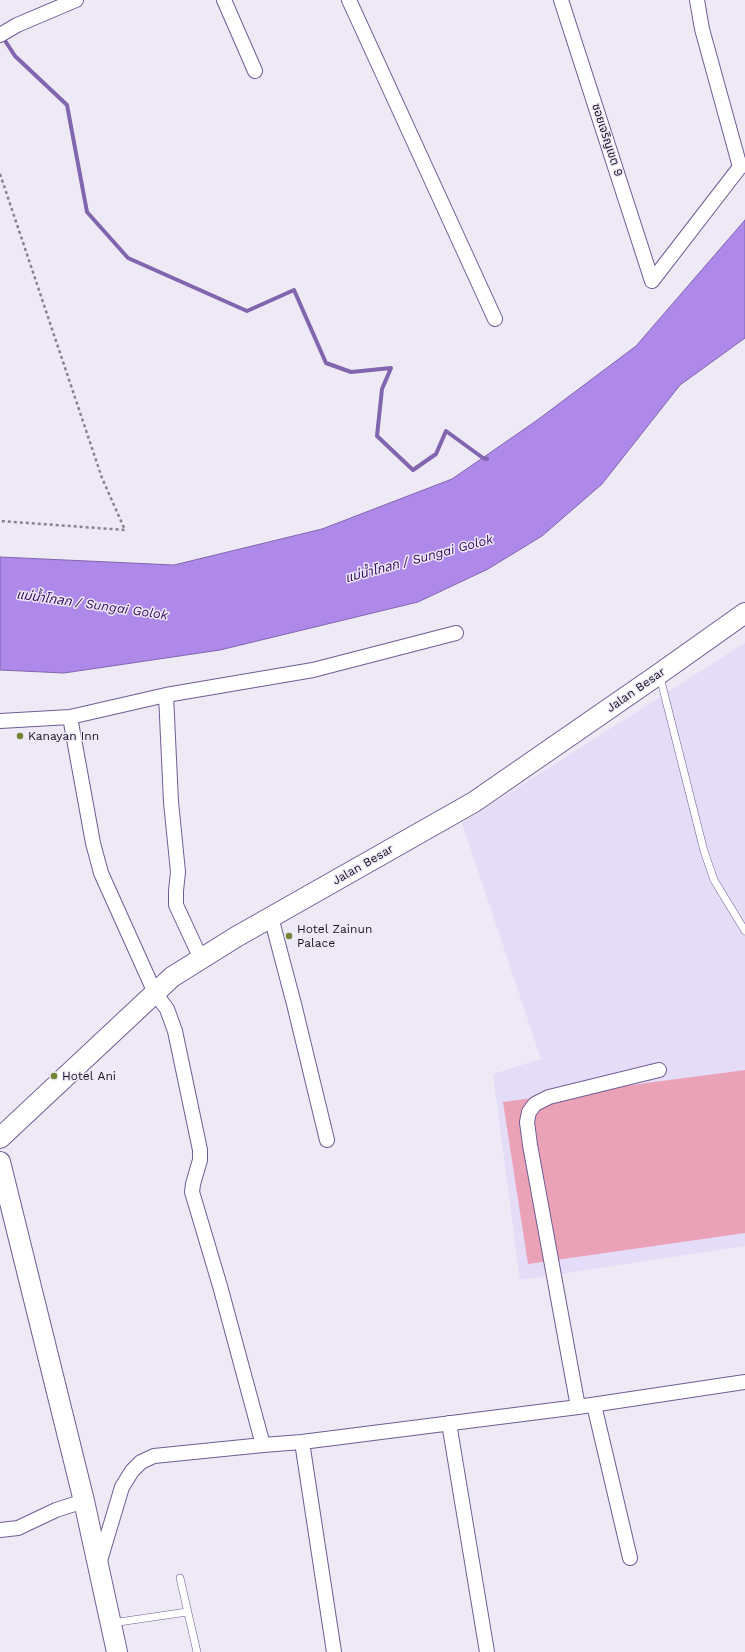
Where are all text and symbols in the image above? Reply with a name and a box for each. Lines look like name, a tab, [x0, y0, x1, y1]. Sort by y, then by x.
street label: ซอยเจริญเขต 9	[588, 102, 626, 178]
water label: แม่น้ำโกลก / Sungai Golok	[343, 532, 495, 586]
water label: แม่น้ำโกลก / Sungai Golok	[15, 587, 169, 623]
street label: Jalan Besar	[604, 665, 668, 715]
place label: Kanayan Inn	[28, 729, 99, 743]
marker: Kanayan Inn	[15, 731, 25, 741]
street label: Jalan Besar	[330, 842, 396, 888]
place label: Hotel Zainun Palace	[297, 922, 372, 950]
marker: Hotel Zainun Palace	[284, 931, 294, 941]
place label: Hotel Ani	[62, 1069, 116, 1083]
marker: Hotel Ani	[49, 1071, 59, 1081]

